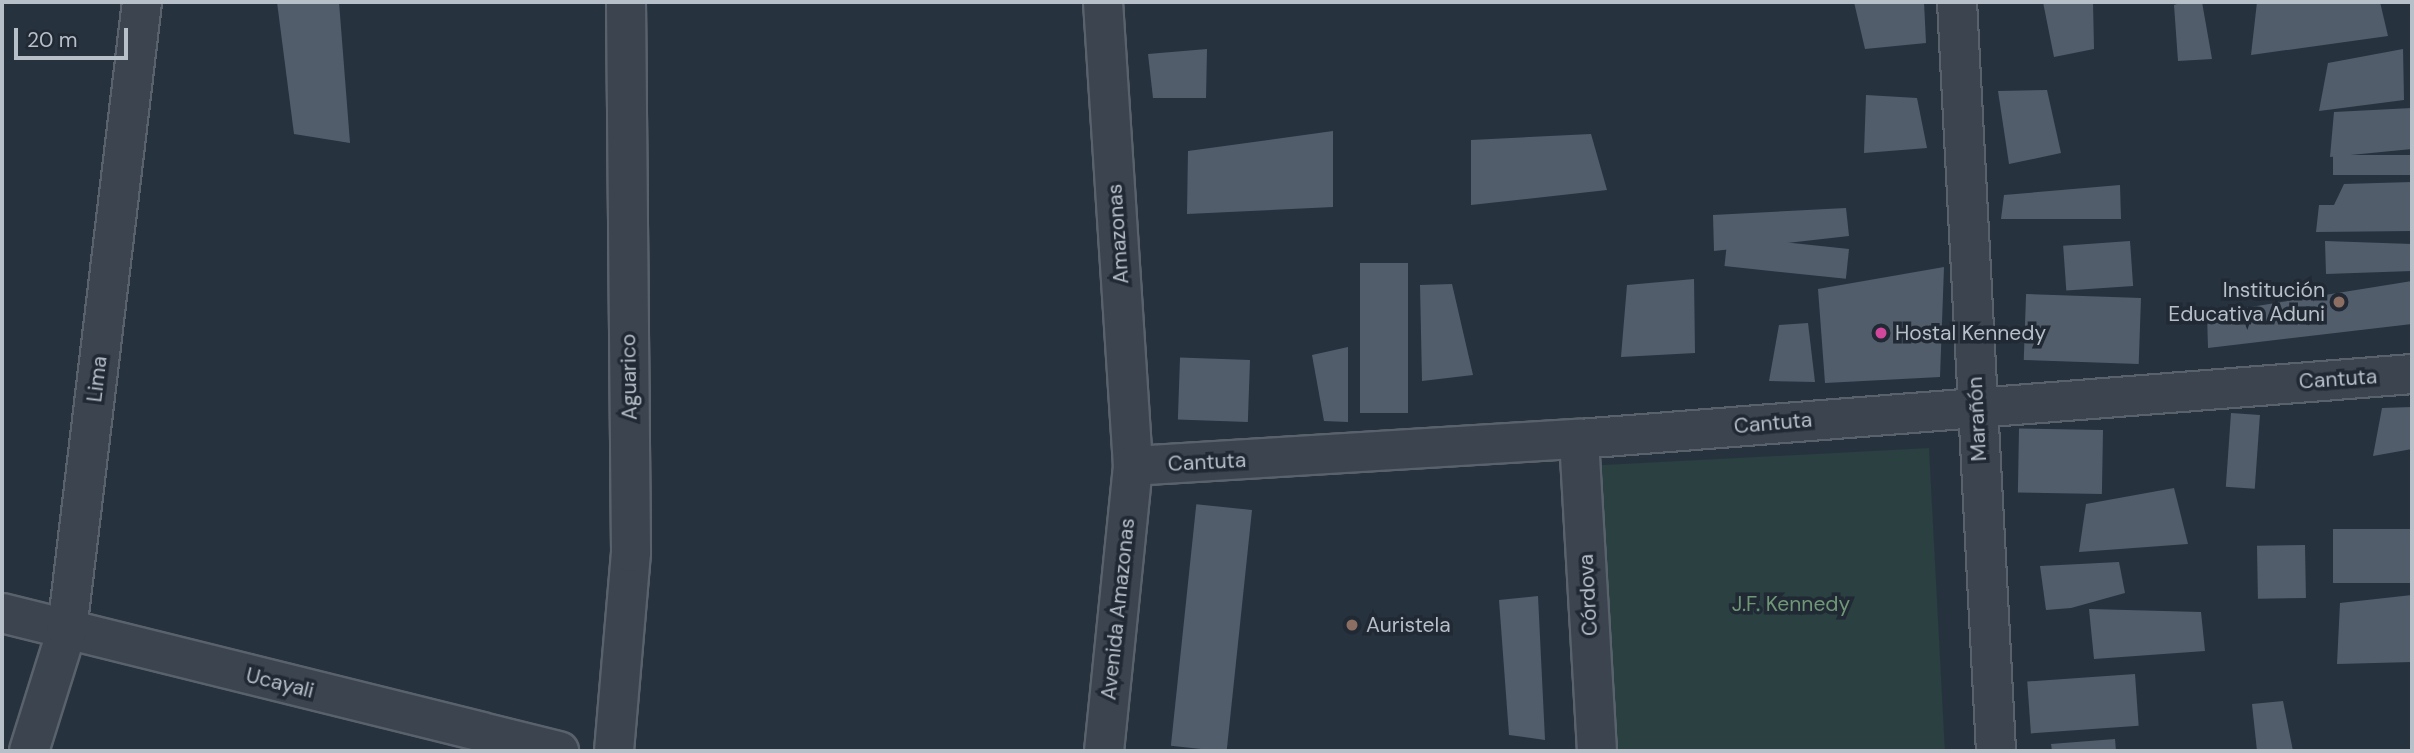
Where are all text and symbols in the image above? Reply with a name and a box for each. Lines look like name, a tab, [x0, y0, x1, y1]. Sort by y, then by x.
scale bar	[18, 14, 131, 58]
text: 20 m	[27, 26, 78, 54]
street label: Amazonas	[1102, 183, 1134, 285]
place label: Institución Educativa Aduni	[2168, 277, 2325, 327]
marker: Institución Educativa Aduni	[2331, 294, 2347, 310]
place label: Hostal Kennedy	[1895, 320, 2046, 346]
marker: Hostal Kennedy	[1873, 325, 1889, 341]
street label: Aguarico	[616, 334, 642, 420]
street label: Lima	[82, 355, 112, 403]
street label: Cantuta	[2298, 364, 2378, 394]
street label: Marañón	[1962, 376, 1992, 462]
street label: Cantuta	[1733, 407, 1813, 439]
street label: Cantuta	[1167, 447, 1247, 477]
street label: Avenida Amazonas	[1096, 517, 1140, 701]
street label: Córdova	[1573, 553, 1603, 637]
park label: J.F. Kennedy	[1732, 591, 1850, 617]
place label: Auristela	[1366, 612, 1451, 638]
marker: Auristela	[1344, 617, 1360, 633]
street label: Ucayali	[243, 662, 317, 704]

